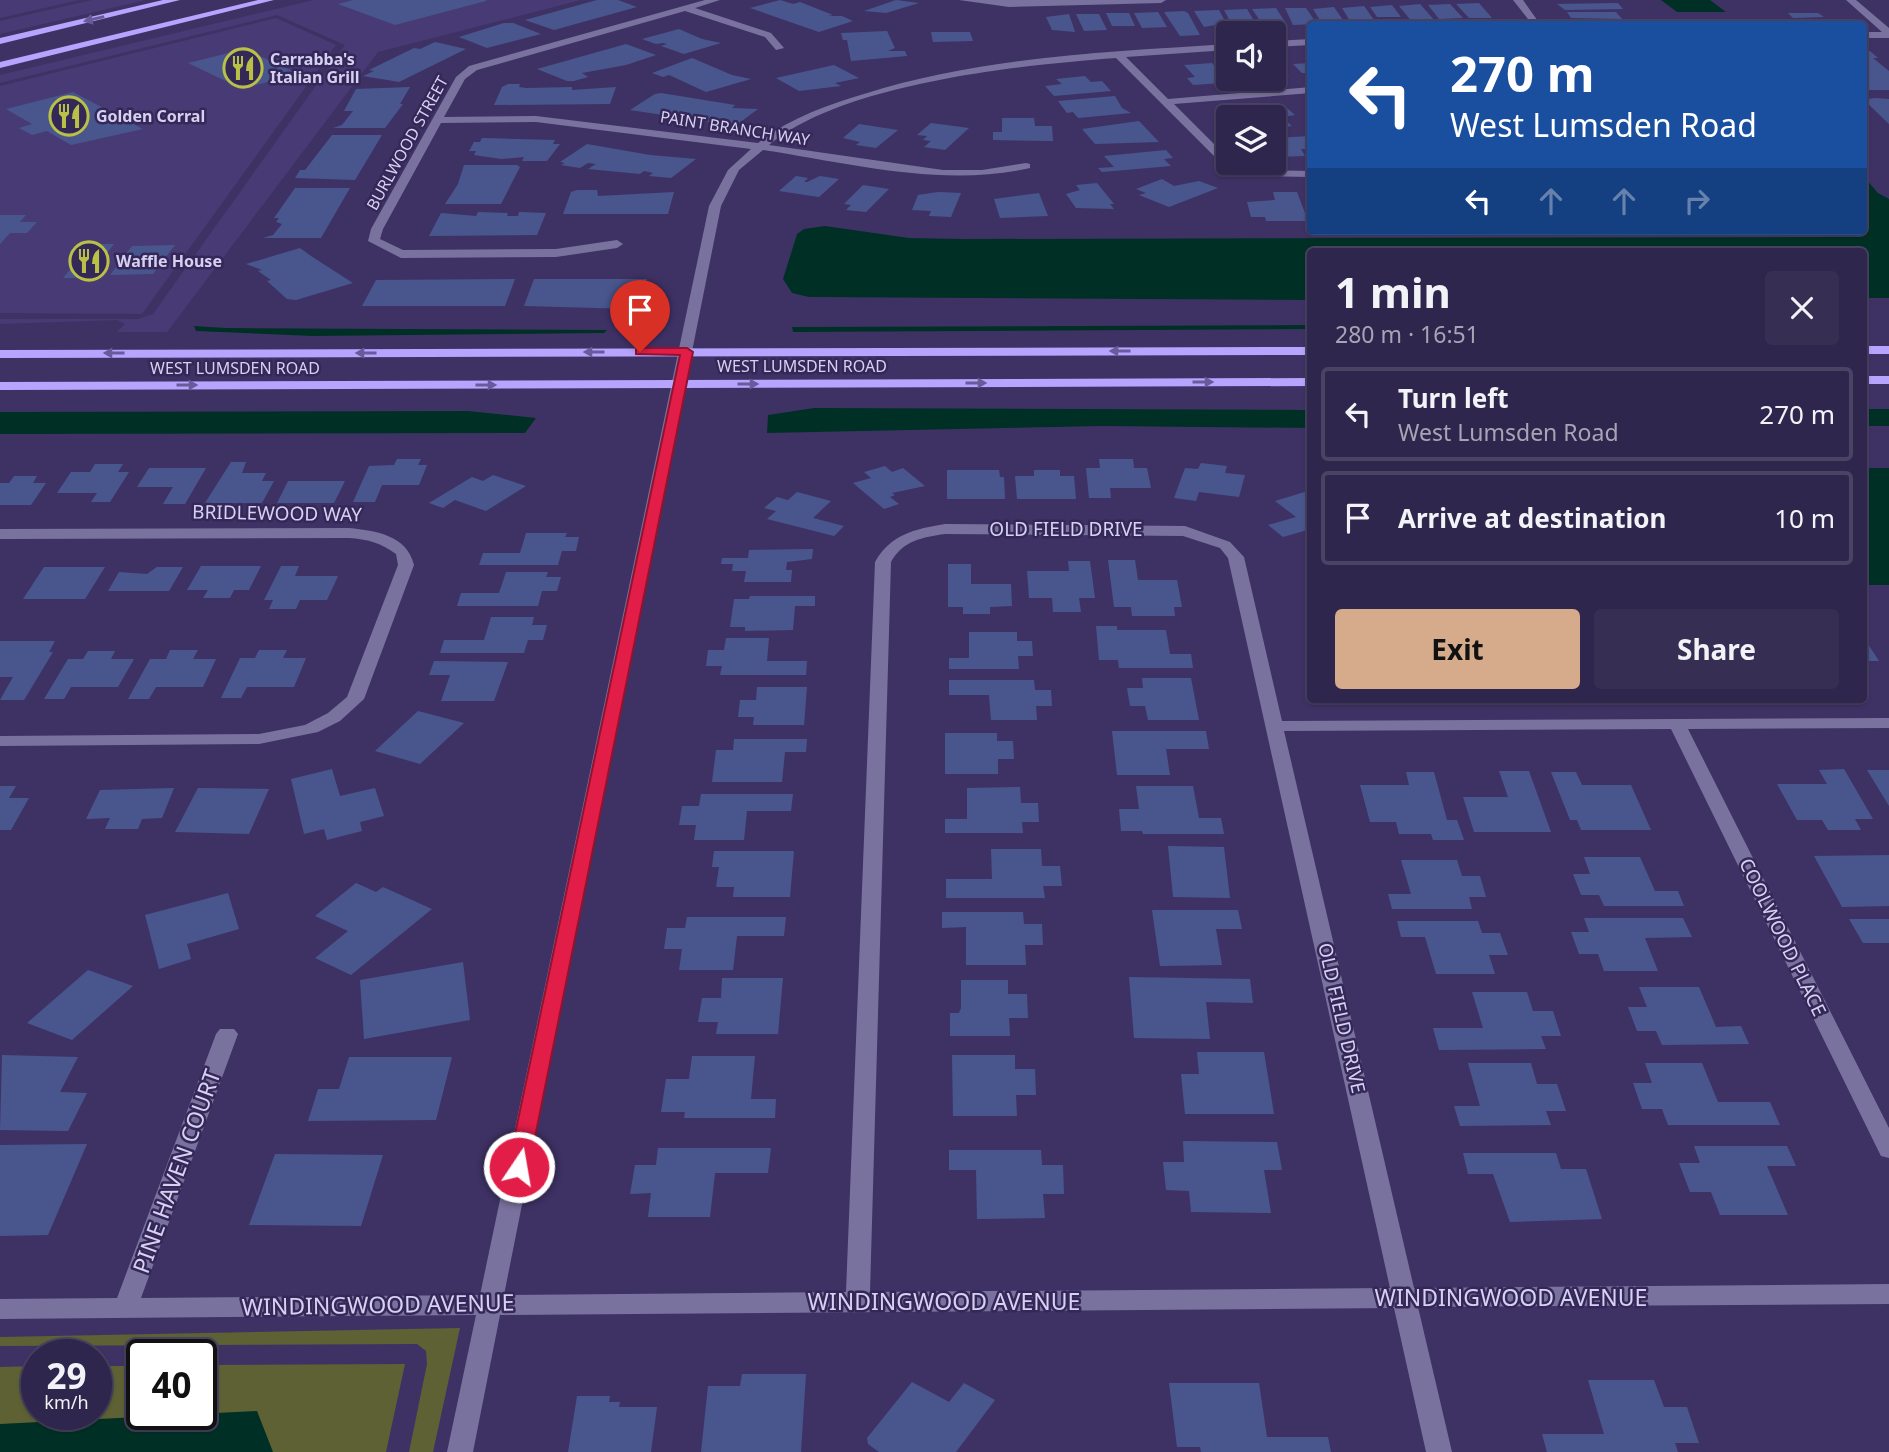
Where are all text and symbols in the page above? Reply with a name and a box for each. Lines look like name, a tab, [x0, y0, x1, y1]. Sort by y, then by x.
one-way arrow	[83, 14, 105, 25]
map controls	[1216, 21, 1286, 175]
button: sound	[1216, 21, 1286, 91]
text: 270 m	[1450, 40, 1595, 106]
restaurant icon: Carrabba's Italian Grill	[222, 47, 264, 89]
place label: Carrabba's Italian Grill	[270, 48, 360, 88]
icon: left	[1335, 49, 1426, 140]
street label: BURLWOOD STREET	[361, 72, 453, 214]
restaurant icon: Golden Corral	[48, 95, 90, 137]
text: West Lumsden Road	[1450, 103, 1757, 146]
place label: Golden Corral	[96, 105, 205, 127]
street label: PAINT BRANCH WAY	[659, 105, 812, 151]
button: layers	[1216, 105, 1286, 175]
icon: left	[1459, 182, 1497, 220]
icon: ahead	[1532, 182, 1570, 220]
icon: ahead	[1605, 182, 1643, 220]
icon: right	[1678, 182, 1716, 220]
restaurant icon: Waffle House	[68, 240, 110, 282]
place label: Waffle House	[116, 250, 222, 272]
text: 1 min	[1335, 263, 1451, 320]
button: close	[1765, 271, 1839, 345]
pin	[610, 280, 670, 352]
icon: arrive	[621, 291, 659, 329]
text: 280 m · 16:51	[1335, 318, 1479, 350]
one-way arrow	[1109, 345, 1131, 357]
one-way arrow	[583, 346, 605, 358]
one-way arrow	[103, 347, 125, 359]
one-way arrow	[355, 347, 377, 359]
street label: WEST LUMSDEN ROAD	[717, 355, 887, 377]
street label: WEST LUMSDEN ROAD	[150, 357, 320, 379]
one-way arrow	[1193, 376, 1215, 388]
one-way arrow	[965, 377, 987, 389]
one-way arrow	[738, 378, 760, 390]
one-way arrow	[176, 379, 198, 391]
one-way arrow	[476, 379, 498, 391]
text: Turn left	[1398, 380, 1509, 416]
icon: left	[1339, 395, 1377, 433]
text: 270 m	[1759, 396, 1835, 432]
text: West Lumsden Road	[1398, 416, 1619, 448]
street label: BRIDLEWOOD WAY	[192, 499, 362, 527]
icon: arrive	[1339, 499, 1377, 537]
text: Arrive at destination	[1398, 500, 1667, 536]
text: 10 m	[1774, 500, 1835, 536]
street label: OLD FIELD DRIVE	[989, 516, 1143, 542]
button: Exit	[1335, 609, 1580, 689]
button: Share	[1594, 609, 1839, 689]
street label: COOLWOOD PLACE	[1733, 854, 1833, 1020]
street label: OLD FIELD DRIVE	[1312, 940, 1372, 1096]
street label: PINE HAVEN COURT	[124, 1064, 228, 1277]
position arrow	[482, 1130, 556, 1204]
street label: WINDINGWOOD AVENUE	[1375, 1281, 1647, 1313]
street label: WINDINGWOOD AVENUE	[808, 1285, 1080, 1317]
street label: WINDINGWOOD AVENUE	[241, 1286, 515, 1322]
speed limit sign: 40	[126, 1339, 217, 1430]
text: 29	[46, 1352, 87, 1399]
text: km/h	[44, 1390, 89, 1414]

